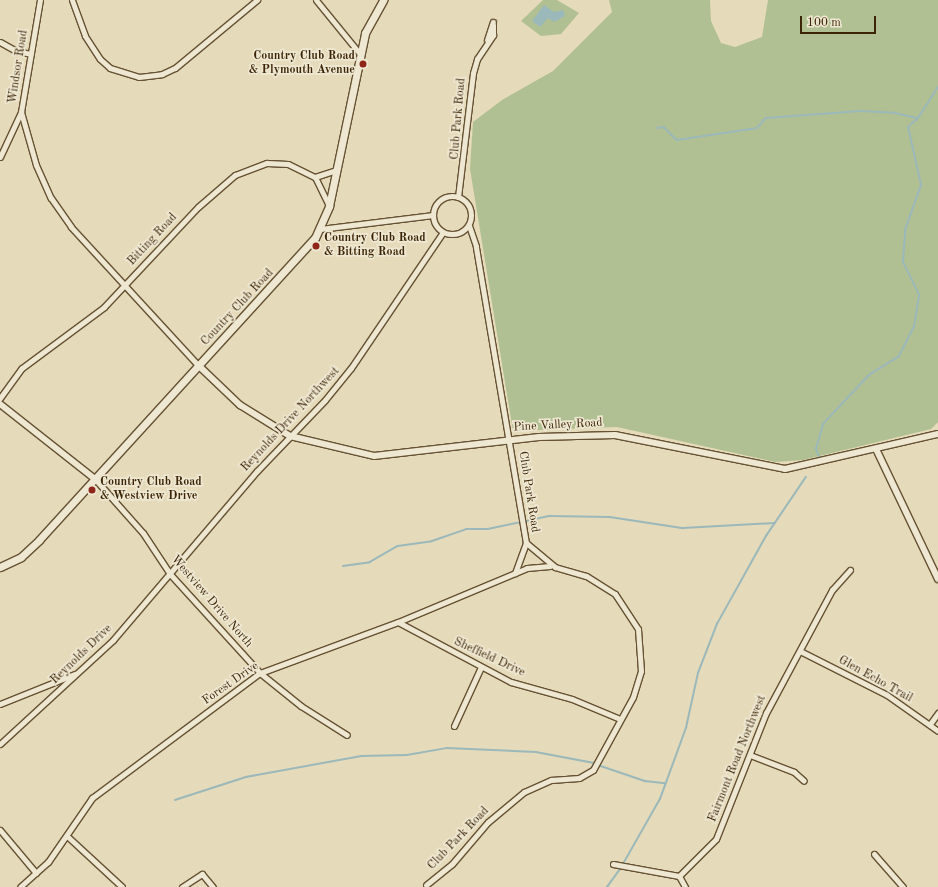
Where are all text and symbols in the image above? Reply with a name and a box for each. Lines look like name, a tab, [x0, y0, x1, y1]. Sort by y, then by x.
scale bar	[802, 8, 878, 34]
text: 100 m	[807, 17, 841, 29]
street label: Windsor Road	[6, 29, 32, 105]
place label: Country Club Road & Plymouth Avenue	[249, 50, 355, 78]
marker: Country Club Road & Plymouth Avenue	[358, 59, 368, 69]
street label: Club Park Road	[448, 78, 470, 160]
street label: Bitting Road	[125, 211, 181, 269]
place label: Country Club Road & Bitting Road	[324, 232, 426, 260]
marker: Country Club Road & Bitting Road	[311, 241, 321, 251]
street label: Country Club Road	[199, 267, 277, 349]
street label: Reynolds Drive Northwest	[239, 365, 343, 475]
street label: Pine Valley Road	[513, 416, 603, 436]
street label: Club Park Road	[514, 450, 542, 534]
place label: Country Club Road & Westview Drive	[100, 476, 202, 504]
marker: Country Club Road & Westview Drive	[87, 485, 97, 495]
street label: Westview Drive North	[167, 553, 255, 651]
street label: Reynolds Drive	[48, 622, 116, 688]
street label: Sheffield Drive	[451, 635, 527, 681]
street label: Glen Echo Trail	[835, 654, 915, 706]
street label: Forest Drive	[200, 659, 262, 709]
street label: Fairmont Road Northwest	[706, 693, 770, 825]
street label: Club Park Road	[425, 805, 493, 873]

